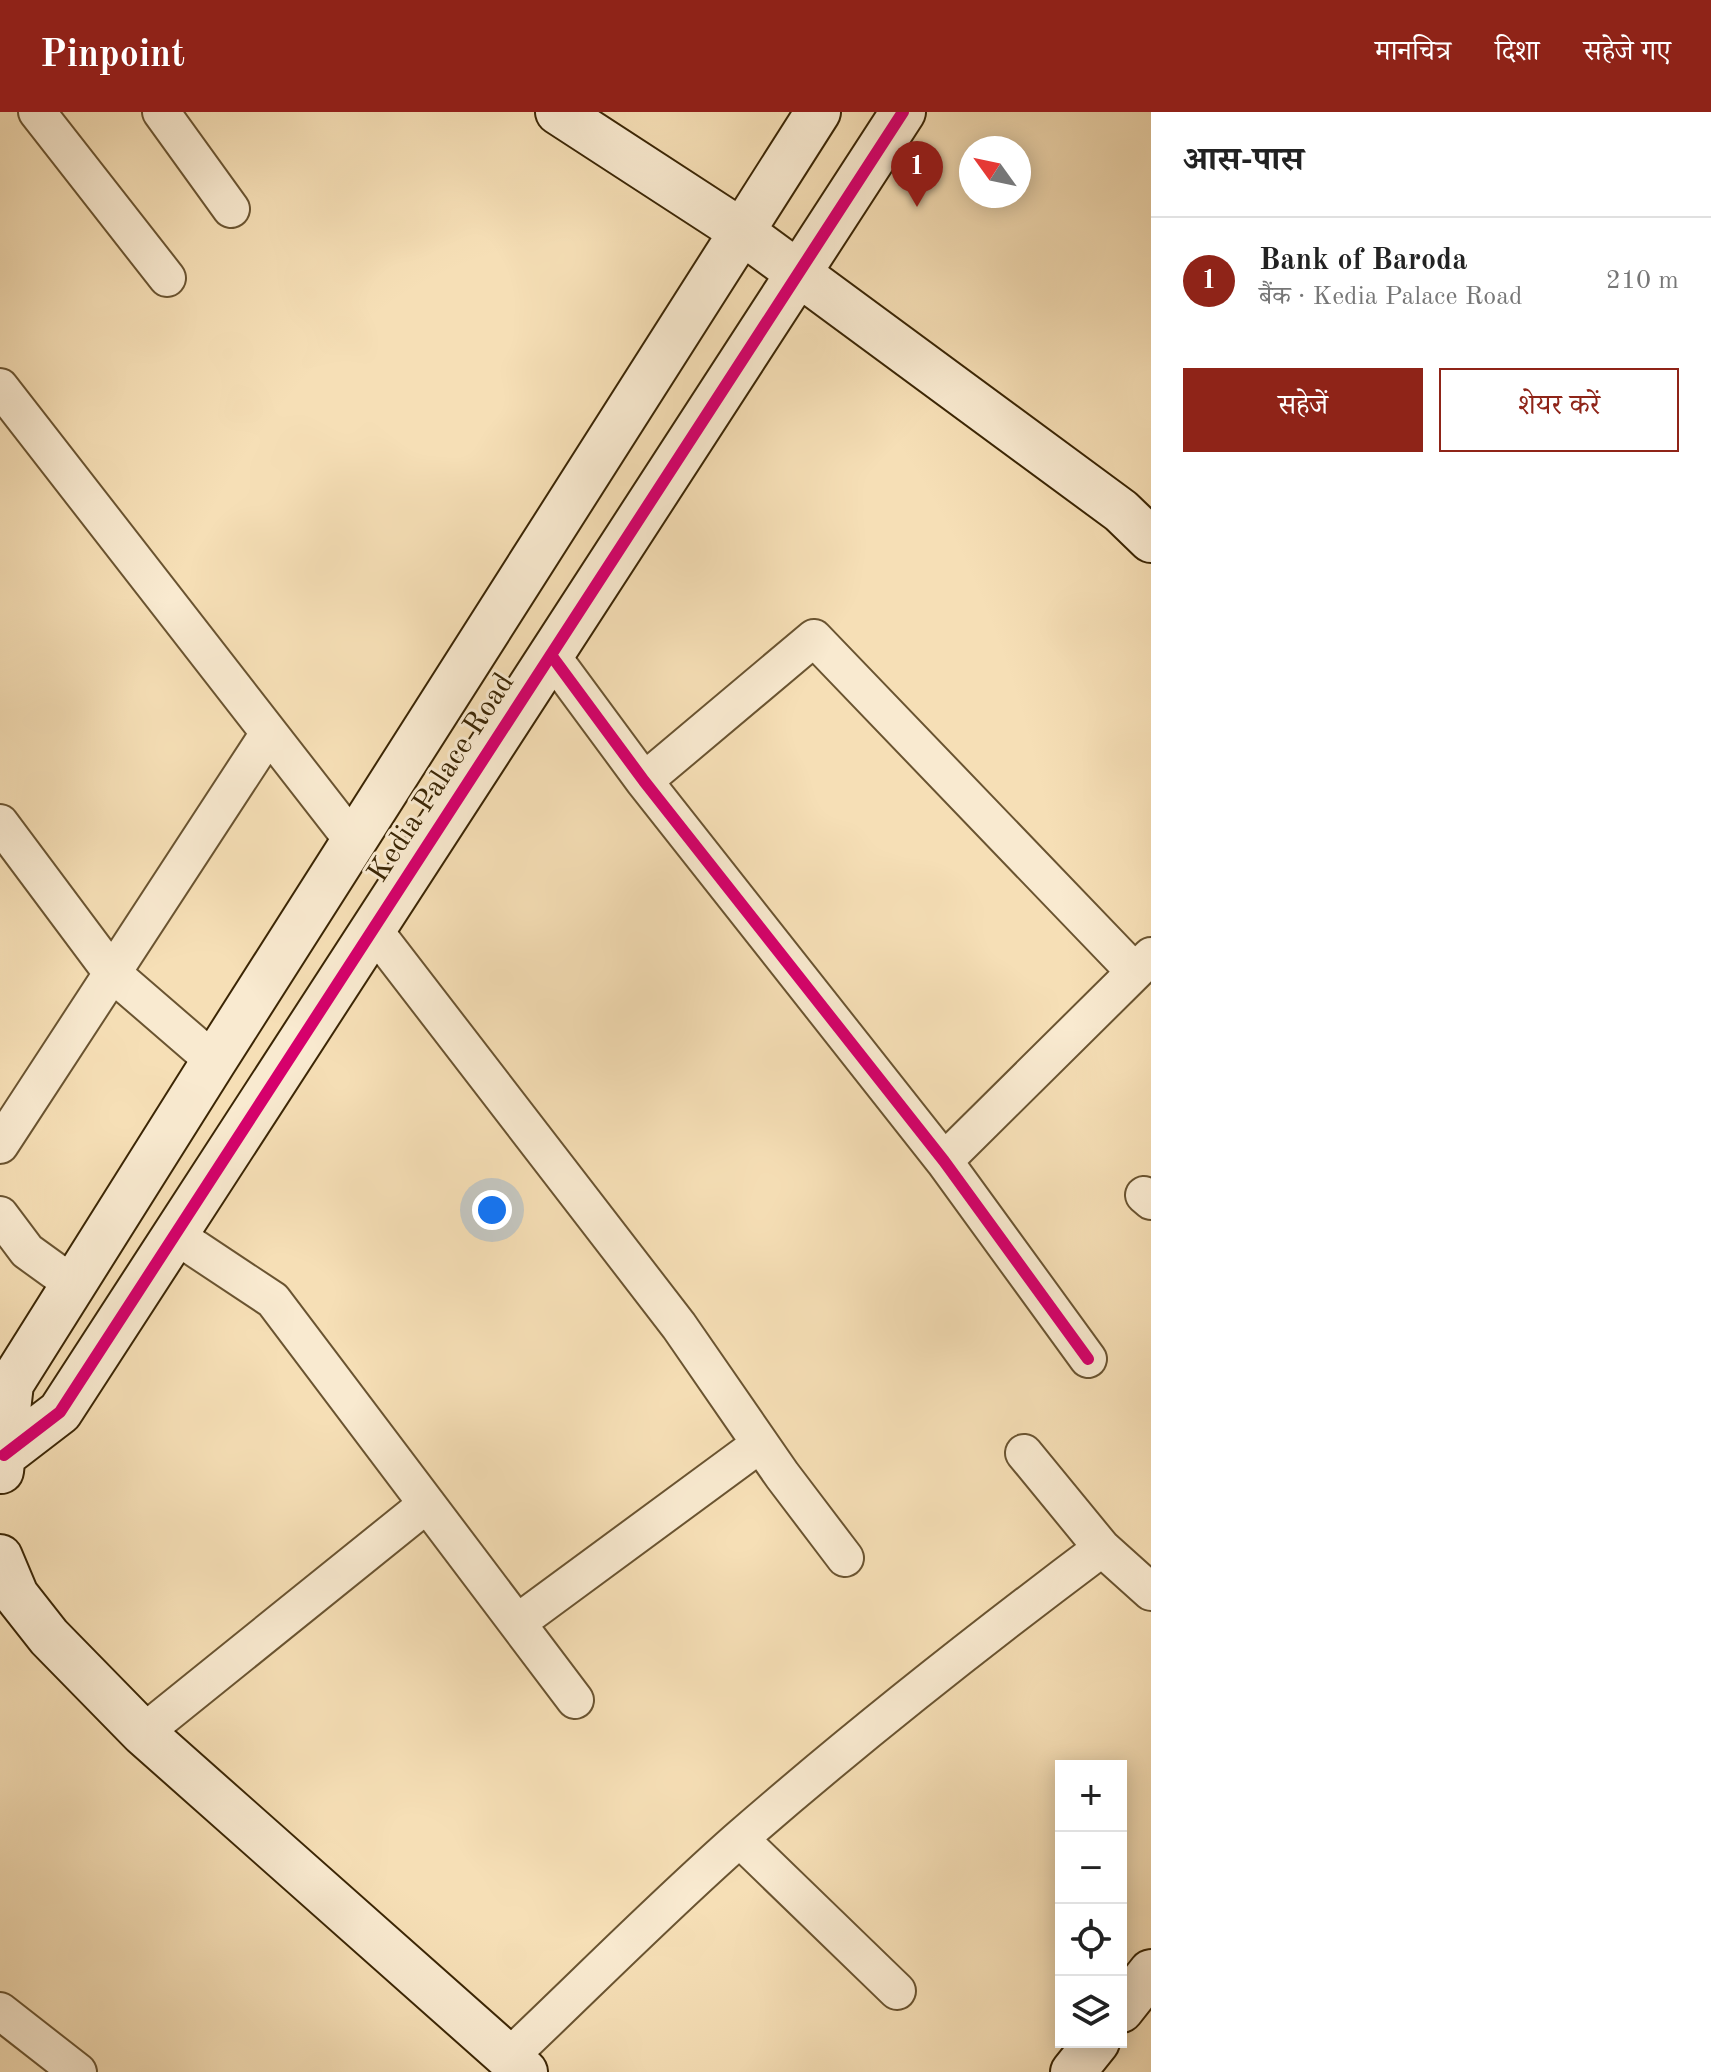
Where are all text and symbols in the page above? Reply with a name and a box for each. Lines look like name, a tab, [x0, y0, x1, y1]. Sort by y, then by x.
text: Pinpoint	[40, 37, 185, 75]
text: मानचित्र	[1375, 39, 1451, 67]
text: दिशा	[1495, 39, 1540, 67]
text: सहेजे गए	[1584, 39, 1671, 67]
north arrow	[959, 136, 1031, 208]
pin: 1	[891, 141, 943, 207]
text: आस-पास	[1183, 144, 1304, 178]
text: Bank of Baroda	[1259, 246, 1468, 276]
text: 1	[1201, 268, 1217, 294]
text: 210 m	[1606, 268, 1679, 294]
text: बैंक · Kedia Palace Road	[1259, 284, 1523, 310]
button: सहेजें	[1183, 368, 1423, 452]
button: शेयर करें	[1439, 368, 1679, 452]
street label: Kedia Palace Road	[363, 668, 520, 888]
your location	[472, 1190, 512, 1230]
map controls	[1055, 1760, 1127, 2048]
button: +	[1055, 1760, 1127, 1832]
button: −	[1055, 1832, 1127, 1904]
button: locate	[1055, 1904, 1127, 1976]
button: layers	[1055, 1976, 1127, 2048]

